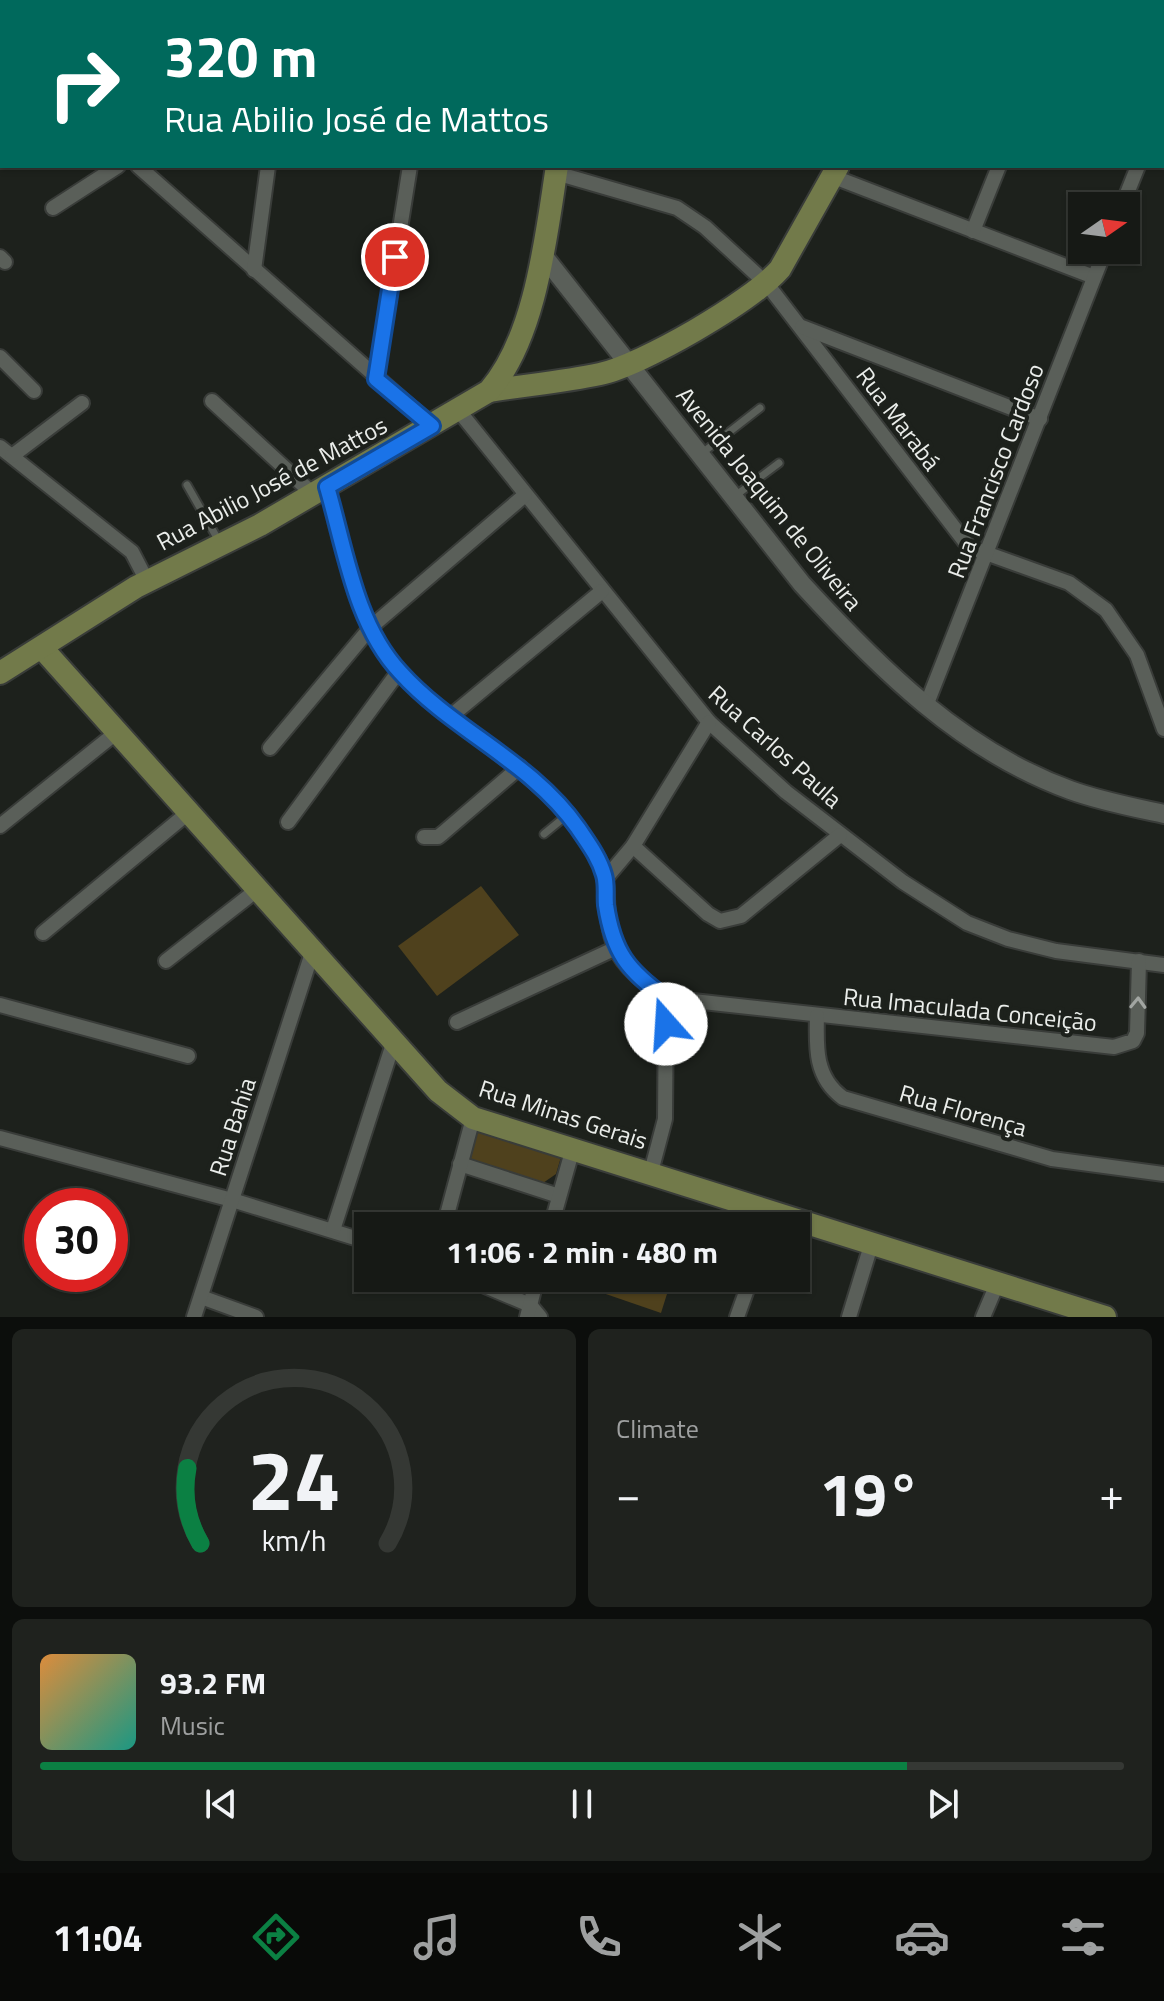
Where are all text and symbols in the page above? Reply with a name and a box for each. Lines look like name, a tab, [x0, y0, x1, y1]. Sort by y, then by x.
text: 320 m	[164, 14, 317, 99]
icon: right	[32, 32, 136, 136]
text: Rua Abilio José de Mattos	[164, 91, 549, 146]
north arrow	[1068, 192, 1140, 264]
map controls	[1068, 192, 1140, 264]
pin	[361, 223, 429, 291]
icon: arrive	[373, 235, 417, 279]
street label: Rua Francisco Cardoso	[937, 358, 1053, 583]
street label: Rua Marabá	[848, 359, 950, 478]
street label: Avenida Joaquim de Oliveira	[668, 379, 871, 618]
street label: Rua Abilio José de Mattos	[150, 407, 393, 559]
street label: Rua Carlos Paula	[701, 676, 851, 816]
street label: Rua Imaculada Conceição	[842, 978, 1099, 1040]
position arrow	[624, 982, 708, 1066]
one-way arrow	[1129, 996, 1146, 1009]
street label: Rua Minas Gerais	[474, 1070, 652, 1158]
street label: Rua Bahia	[199, 1073, 265, 1181]
street label: Rua Florença	[895, 1075, 1031, 1145]
speed limit sign: 30	[24, 1188, 128, 1292]
text: 11:06 · 2 min · 480 m	[446, 1229, 718, 1275]
text: Climate	[616, 1409, 699, 1448]
text: 24	[247, 1416, 341, 1542]
text: 19°	[820, 1448, 920, 1539]
text: −	[616, 1460, 641, 1527]
text: +	[1099, 1460, 1124, 1527]
text: km/h	[262, 1519, 326, 1562]
text: 93.2 FM	[160, 1660, 266, 1706]
text: Music	[160, 1706, 225, 1745]
icon: previous	[199, 1782, 243, 1826]
icon: pause	[560, 1782, 604, 1826]
icon: next	[921, 1782, 965, 1826]
icon: directions	[248, 1909, 304, 1965]
icon: music	[409, 1909, 465, 1965]
icon: phone	[571, 1909, 627, 1965]
icon: climate	[732, 1909, 788, 1965]
icon: car	[894, 1909, 950, 1965]
icon: filters	[1055, 1909, 1111, 1965]
text: 11:04	[53, 1910, 143, 1965]

